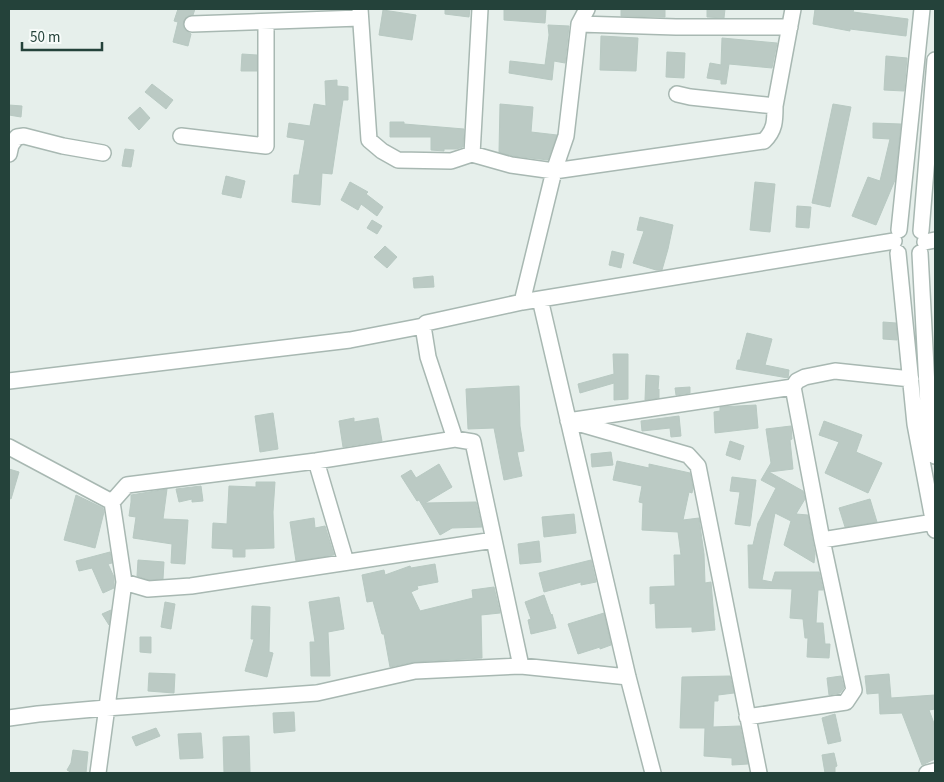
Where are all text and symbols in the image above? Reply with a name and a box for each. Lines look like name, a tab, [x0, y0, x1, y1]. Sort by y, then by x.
scale bar	[22, 20, 102, 52]
text: 50 m	[30, 27, 60, 48]

